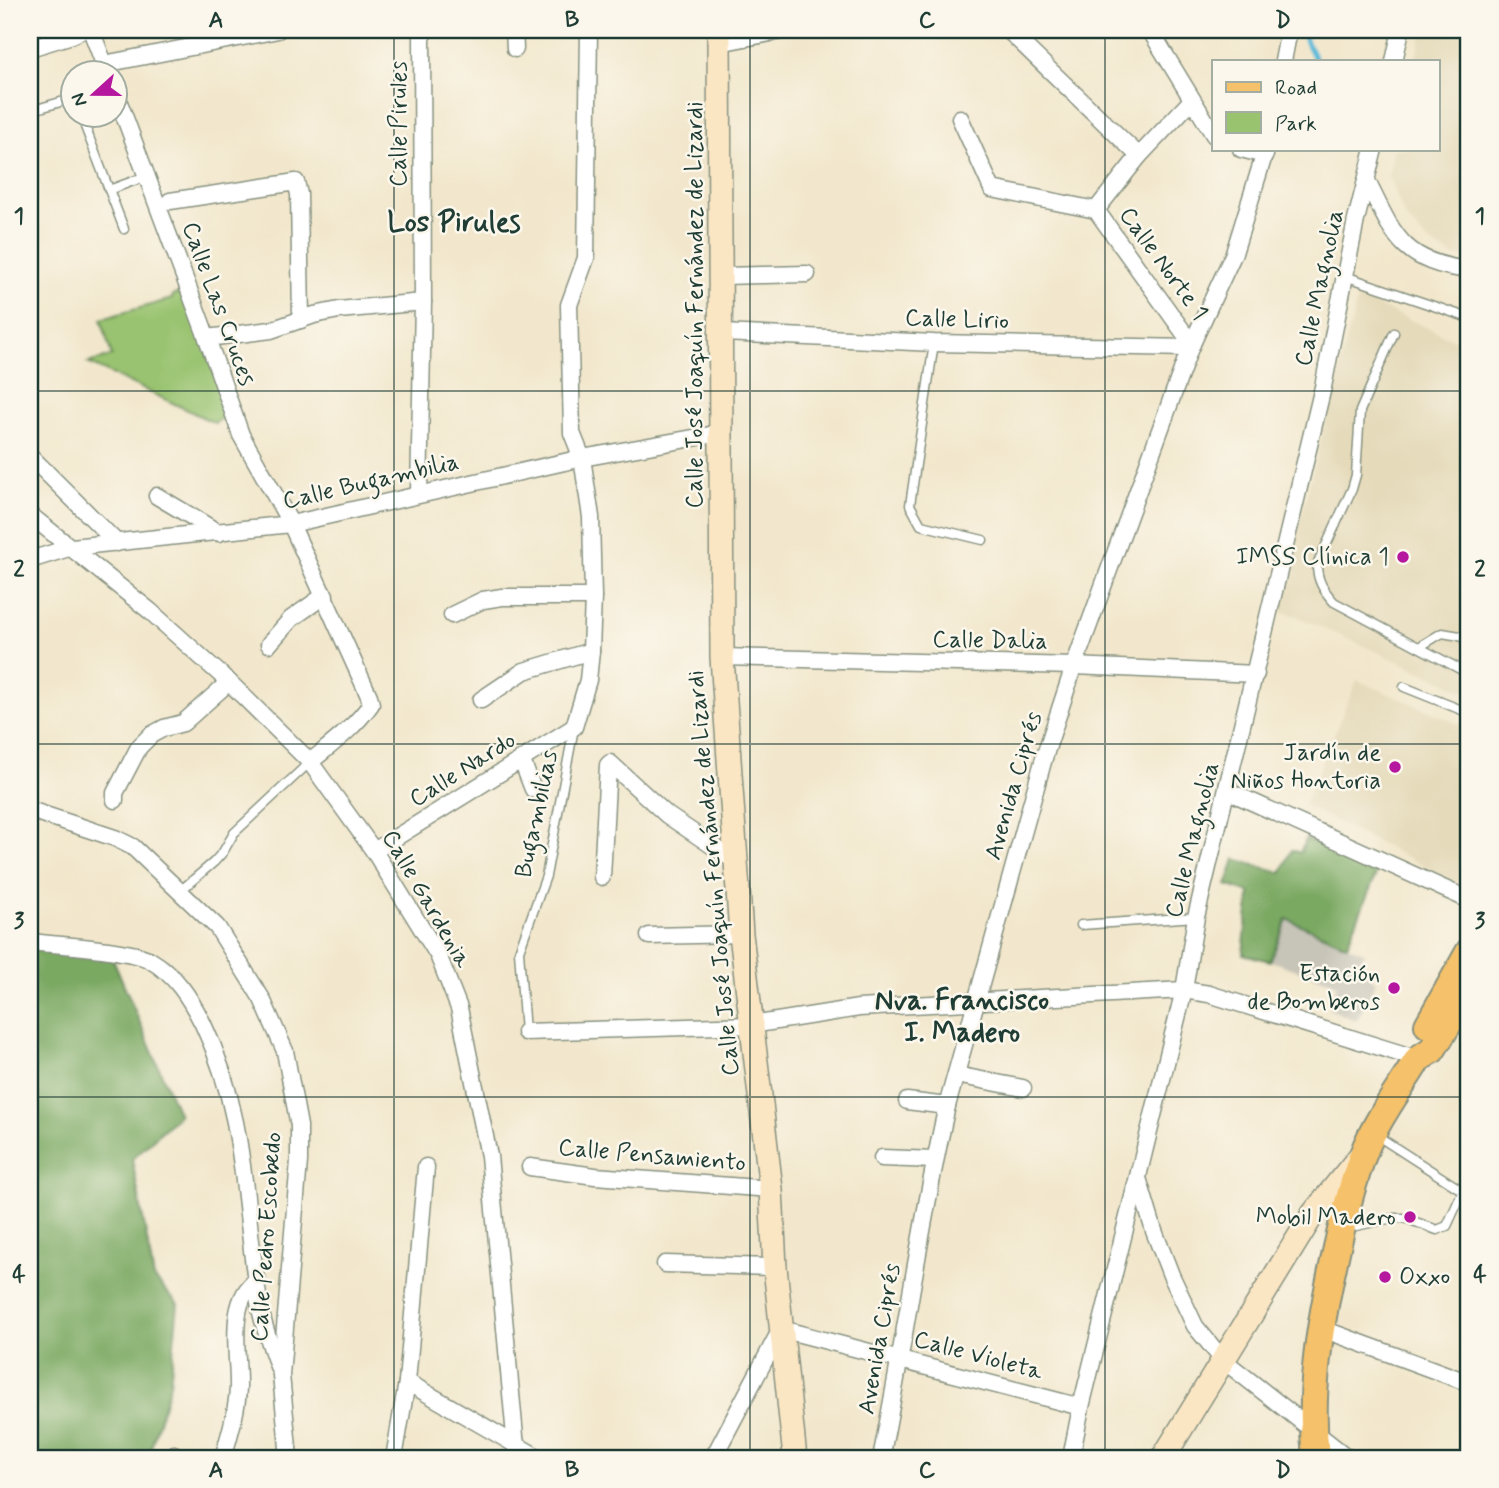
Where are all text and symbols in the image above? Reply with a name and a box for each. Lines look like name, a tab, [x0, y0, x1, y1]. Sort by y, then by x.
text: A	[208, 6, 224, 36]
text: B	[565, 6, 580, 36]
text: C	[919, 6, 936, 36]
text: D	[1275, 6, 1291, 36]
north arrow	[60, 60, 130, 130]
street label: Calle Pirules	[384, 60, 415, 187]
legend	[1212, 60, 1440, 150]
text: Road	[1275, 74, 1317, 102]
text: N	[66, 89, 93, 110]
street label: Calle José Joaquín Fernández de Lizardi	[680, 102, 711, 509]
text: Park	[1275, 110, 1317, 138]
street label: Calle Norte 1	[1111, 201, 1215, 327]
text: 1	[14, 202, 24, 232]
text: 1	[1475, 202, 1485, 232]
district label: Los Pirules	[387, 205, 521, 242]
street label: Calle Magnolia	[1288, 207, 1355, 370]
street label: Calle Las Cruces	[174, 218, 262, 390]
street label: Calle Lirio	[904, 303, 1010, 337]
street label: Calle Bugambilia	[280, 447, 463, 520]
place label: IMSS Clínica 1	[1236, 542, 1389, 573]
marker: IMSS Clínica 1	[1395, 549, 1411, 565]
text: 2	[13, 555, 25, 585]
text: 2	[1474, 555, 1486, 585]
street label: Calle Dalia	[932, 624, 1048, 658]
street label: Calle José Joaquín Fernández de Lizardi	[681, 669, 747, 1077]
street label: Avenida Ciprés	[978, 708, 1050, 864]
street label: Calle Nardo	[404, 725, 522, 815]
place label: Jardín de Niños Hontoria	[1230, 738, 1381, 797]
street label: Bugambilias	[508, 747, 569, 881]
street label: Calle Magnolia	[1159, 759, 1230, 922]
marker: Jardín de Niños Hontoria	[1387, 759, 1403, 775]
street label: Calle Gardenia	[374, 824, 478, 974]
text: 3	[14, 907, 25, 937]
text: 3	[1475, 907, 1486, 937]
place label: Estación de Bomberos	[1247, 959, 1380, 1018]
marker: Estación de Bomberos	[1386, 980, 1402, 996]
district label: Nva. Francisco I. Madero	[875, 983, 1049, 1052]
street label: Calle Pedro Escobedo	[244, 1131, 290, 1343]
street label: Calle Pensamiento	[557, 1132, 747, 1180]
place label: Mobil Madero	[1256, 1202, 1396, 1233]
marker: Mobil Madero	[1402, 1209, 1418, 1225]
text: 4	[12, 1260, 26, 1290]
text: 4	[1473, 1260, 1487, 1290]
street label: Avenida Ciprés	[851, 1261, 909, 1417]
place label: Oxxo	[1399, 1262, 1450, 1293]
marker: Oxxo	[1377, 1269, 1393, 1285]
street label: Calle Violeta	[910, 1324, 1046, 1388]
text: A	[208, 1456, 224, 1486]
text: B	[565, 1456, 580, 1486]
text: C	[919, 1456, 936, 1486]
text: D	[1275, 1456, 1291, 1486]

